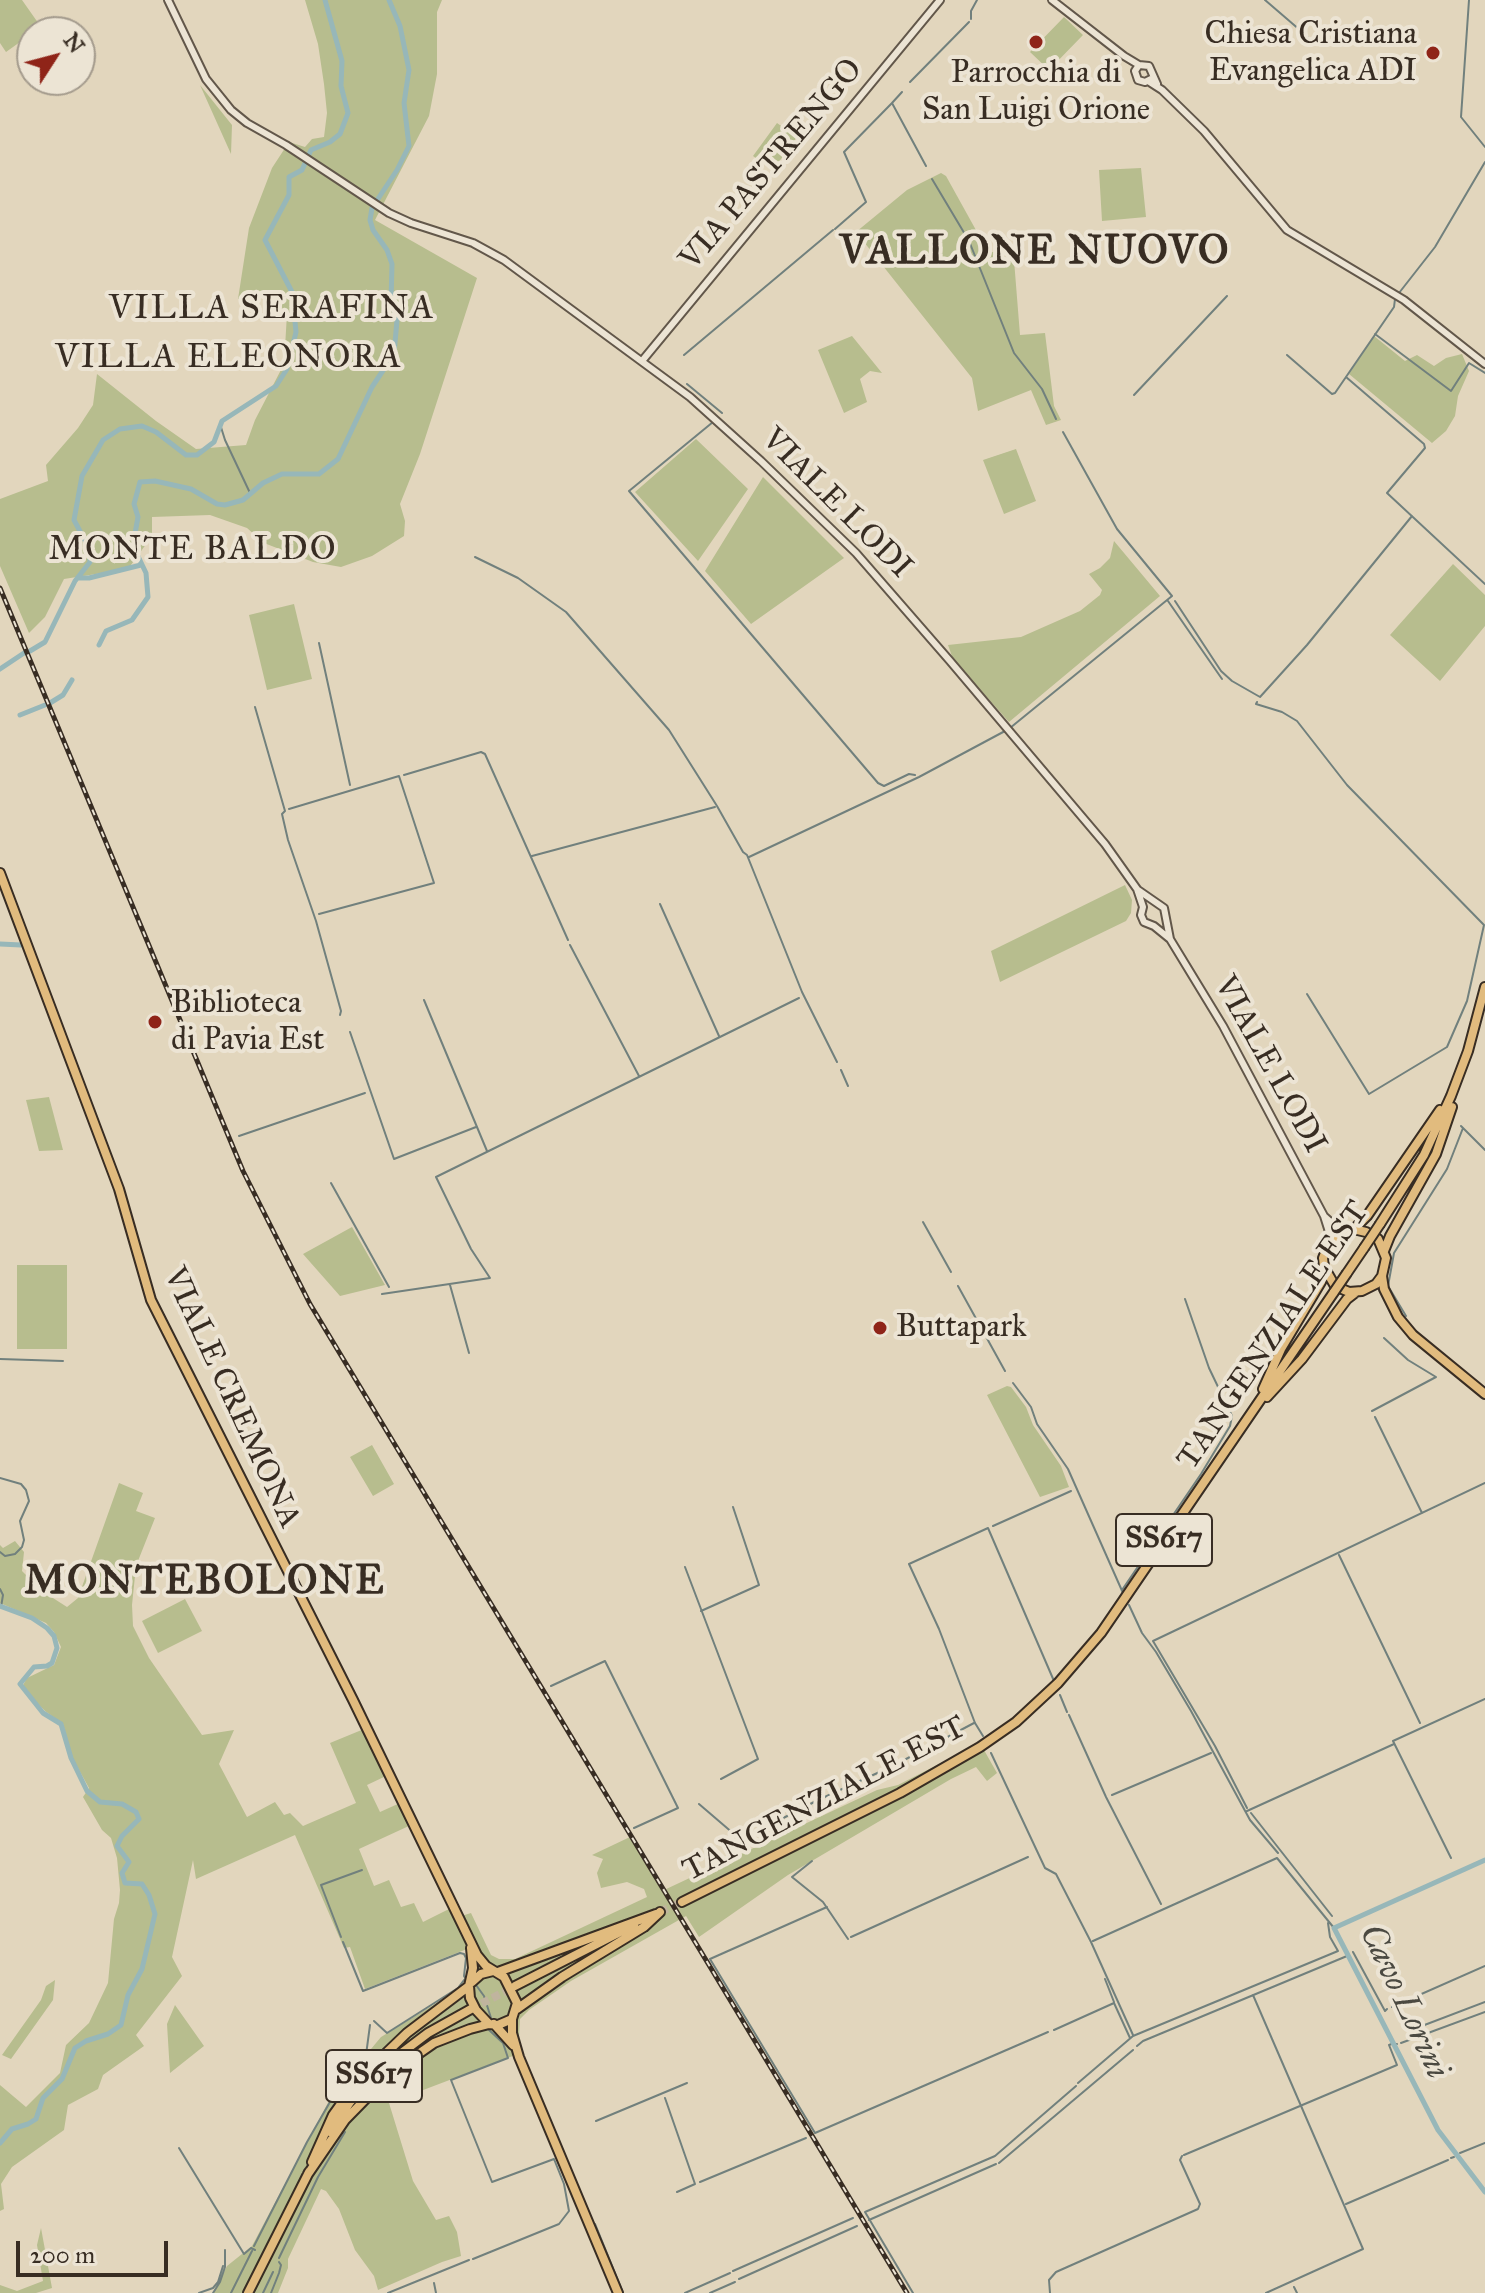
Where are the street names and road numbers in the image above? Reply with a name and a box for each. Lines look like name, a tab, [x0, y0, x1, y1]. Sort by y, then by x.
street label: VIA PASTRENGO	[673, 52, 871, 278]
street label: VIALE LODI	[753, 421, 919, 587]
street label: VIALE LODI	[1204, 969, 1334, 1161]
street label: TANGENZIALE EST	[1170, 1195, 1378, 1477]
street label: VIALE CREMONA	[154, 1262, 308, 1534]
road number: SS617	[1116, 1514, 1212, 1566]
street label: TANGENZIALE EST	[677, 1709, 973, 1891]
road number: SS617	[326, 2050, 422, 2102]

